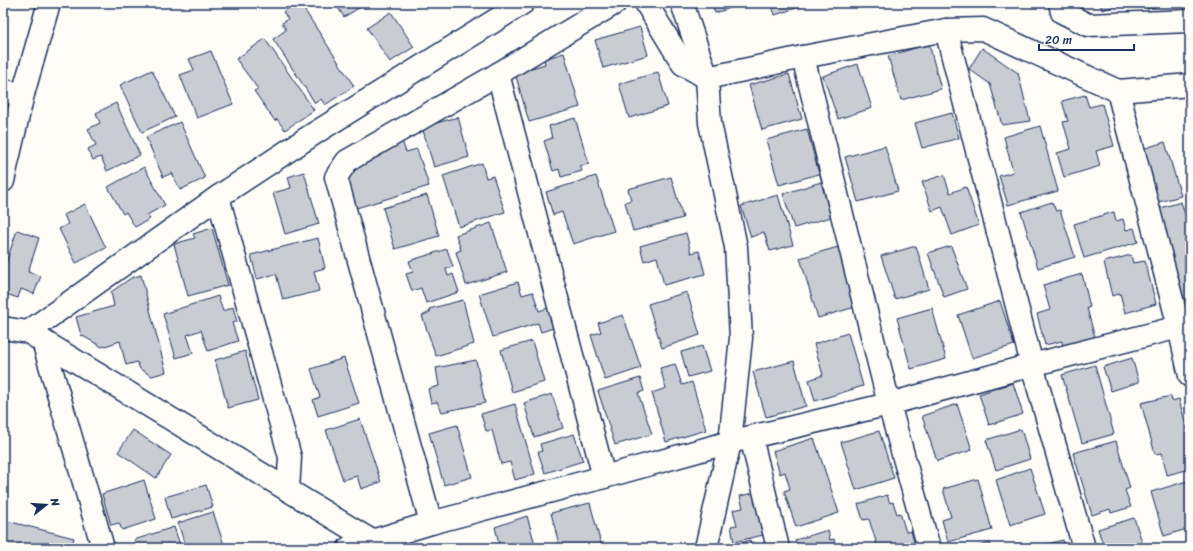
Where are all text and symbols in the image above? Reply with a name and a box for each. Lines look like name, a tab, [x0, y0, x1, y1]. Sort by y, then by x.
scale bar	[1039, 26, 1134, 52]
text: 20 m	[1045, 29, 1072, 51]
north arrow	[26, 485, 66, 525]
text: N	[45, 495, 65, 509]

